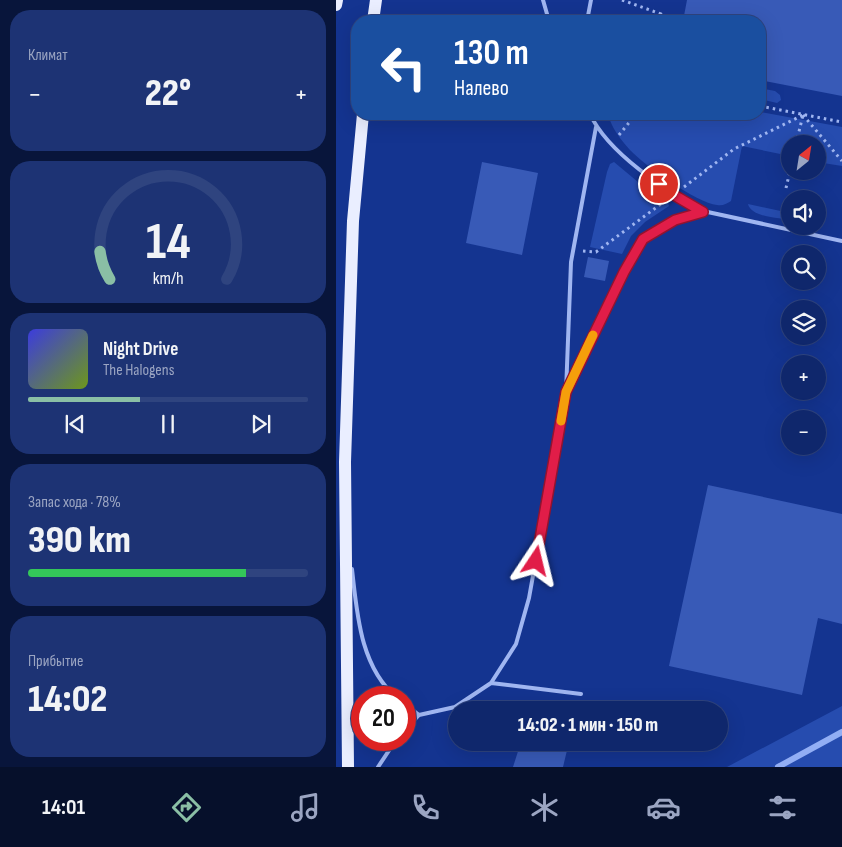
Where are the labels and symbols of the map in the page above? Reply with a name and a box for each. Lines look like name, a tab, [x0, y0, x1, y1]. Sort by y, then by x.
north arrow	[781, 135, 826, 180]
pin	[638, 163, 680, 205]
position arrow	[509, 534, 561, 586]
speed limit sign: 20	[351, 686, 416, 751]

